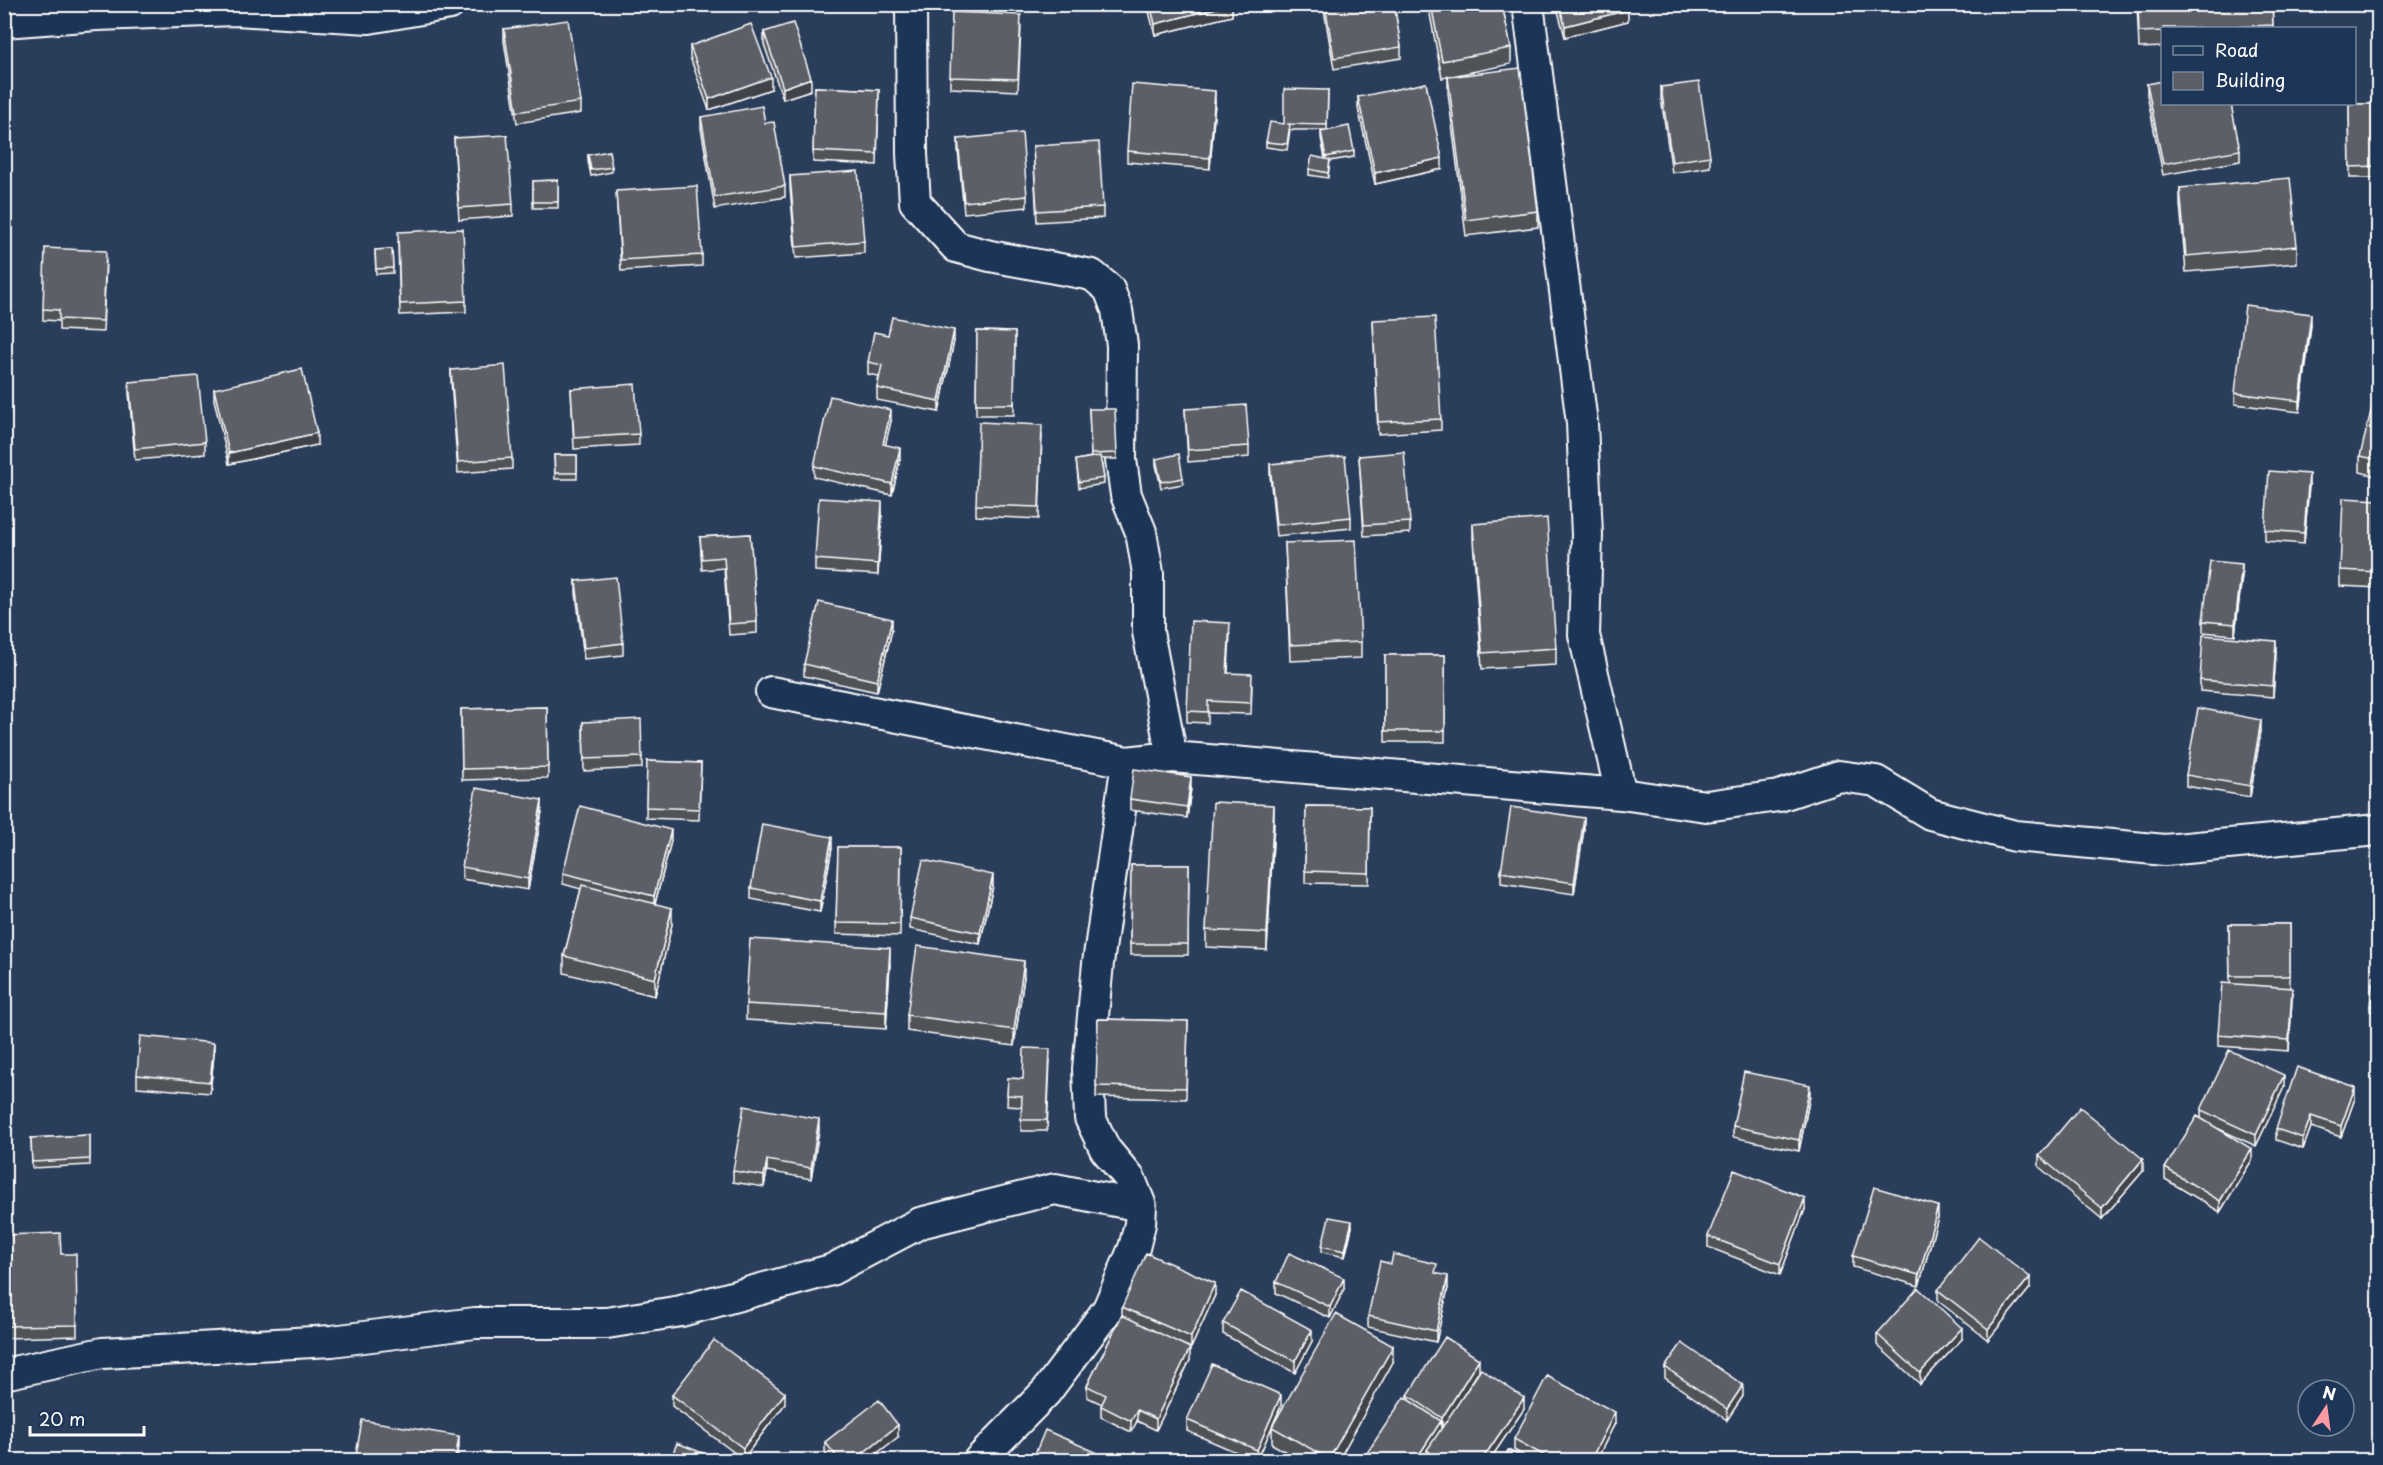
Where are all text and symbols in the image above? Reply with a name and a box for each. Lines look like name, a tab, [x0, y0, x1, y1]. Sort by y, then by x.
legend	[2161, 27, 2356, 105]
text: Road	[2215, 36, 2259, 63]
text: Building	[2215, 66, 2285, 93]
north arrow	[2296, 1378, 2356, 1438]
text: N	[2321, 1379, 2338, 1406]
scale bar	[30, 1399, 144, 1437]
text: 20 m	[39, 1405, 85, 1432]

